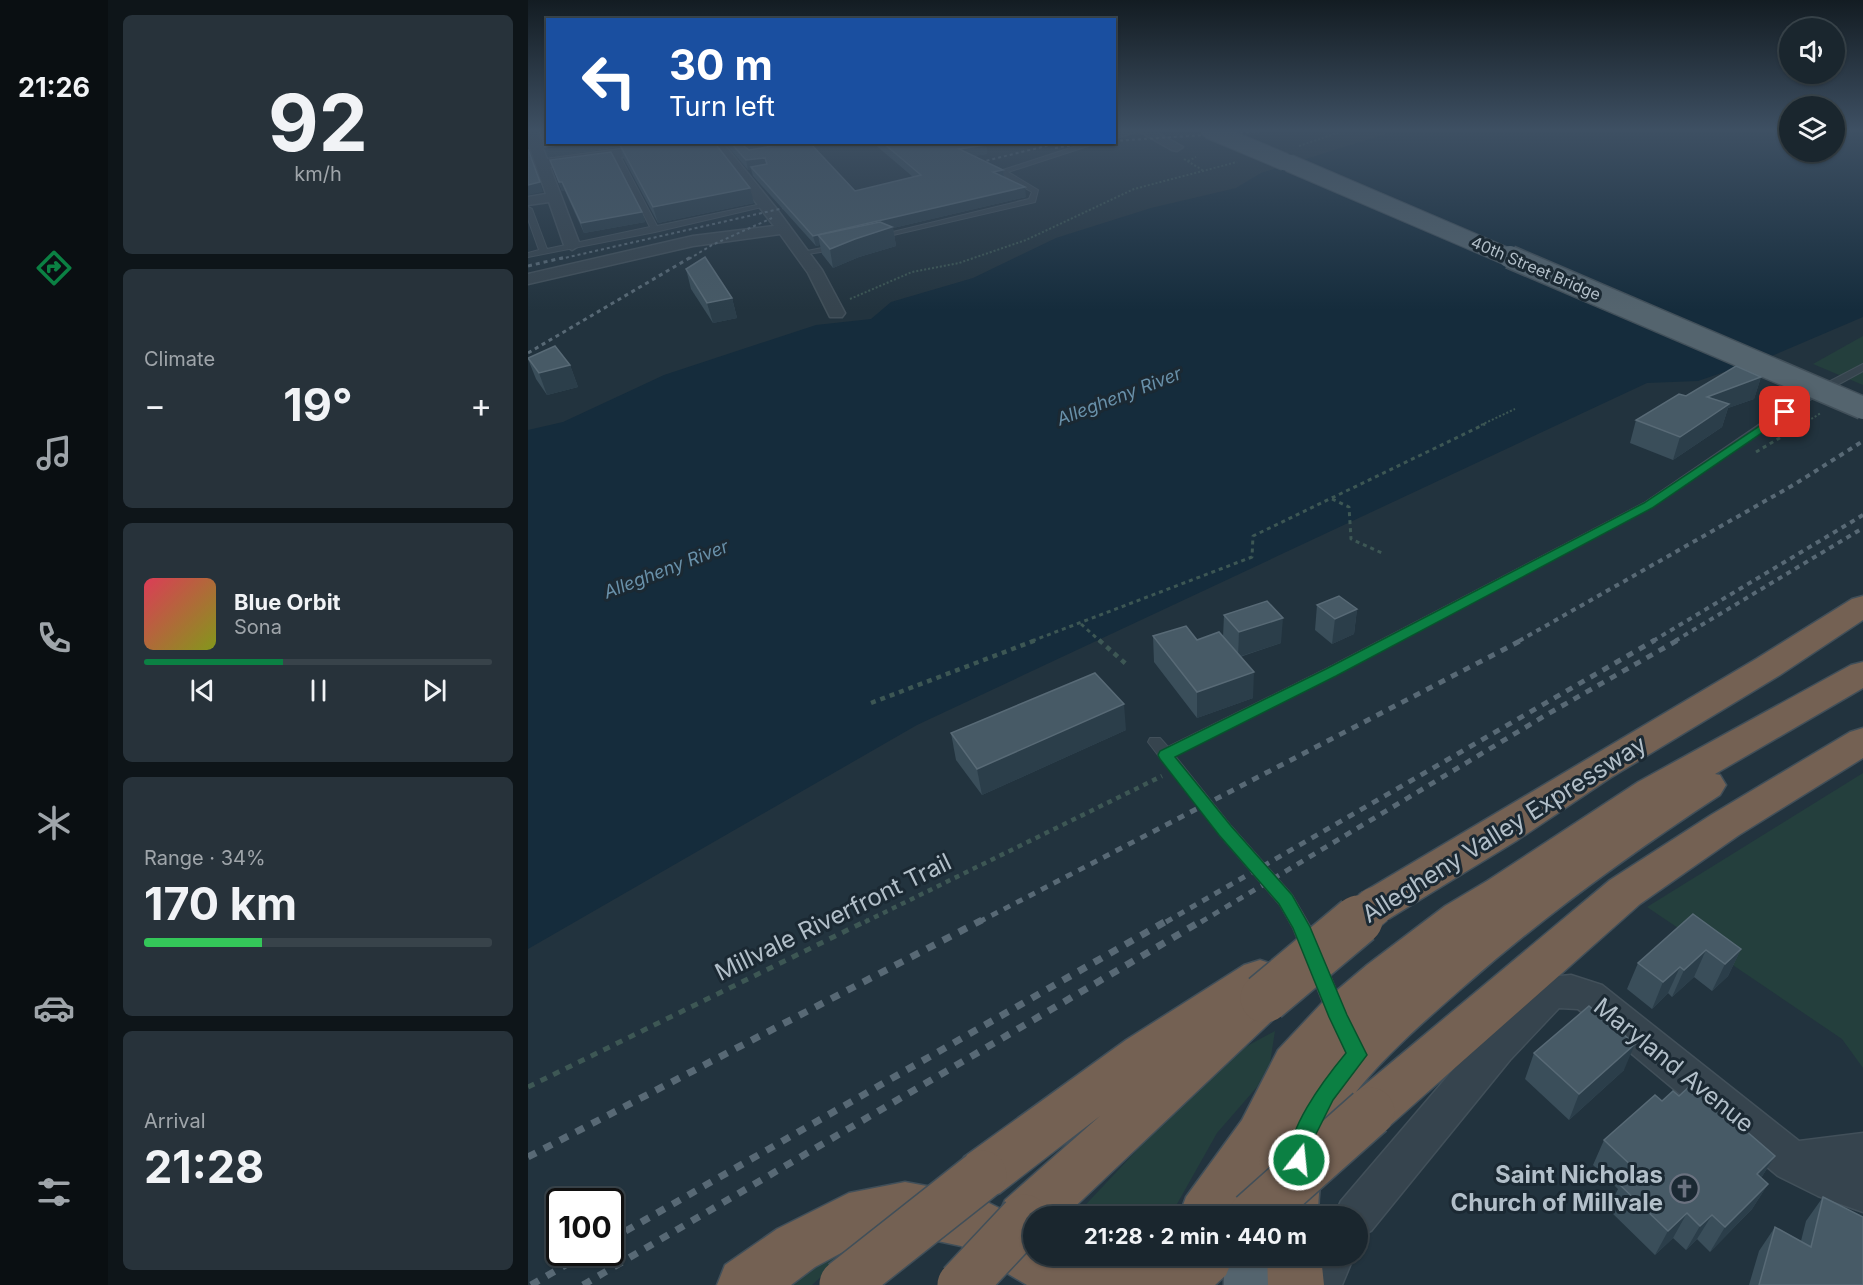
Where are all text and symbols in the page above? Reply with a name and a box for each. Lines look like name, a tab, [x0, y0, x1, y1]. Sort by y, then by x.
map controls	[1779, 18, 1845, 162]
button: sound	[1779, 18, 1845, 84]
text: 30 m	[669, 39, 773, 90]
icon: left	[570, 42, 648, 120]
text: 21:26	[18, 71, 90, 104]
text: 92	[268, 75, 368, 170]
text: Turn left	[669, 90, 775, 123]
button: layers	[1779, 96, 1845, 162]
text: km/h	[294, 162, 342, 186]
street label: 40th Street Bridge	[1468, 232, 1604, 304]
icon: directions	[33, 247, 75, 289]
text: Climate	[144, 347, 215, 371]
water label: Allegheny River	[1053, 362, 1185, 430]
text: 19°	[283, 377, 353, 432]
text: −	[144, 385, 166, 425]
text: +	[470, 385, 492, 425]
pin	[1759, 386, 1810, 437]
icon: arrive	[1768, 395, 1801, 428]
icon: music	[33, 432, 75, 474]
water label: Allegheny River	[600, 535, 732, 603]
text: Blue Orbit	[234, 589, 341, 615]
text: Sona	[234, 615, 282, 639]
icon: phone	[33, 617, 75, 659]
icon: previous	[186, 674, 219, 707]
icon: pause	[302, 674, 335, 707]
icon: next	[418, 674, 451, 707]
street label: Allegheny Valley Expressway	[1356, 729, 1652, 929]
icon: climate	[33, 802, 75, 844]
text: Range · 34%	[144, 846, 266, 870]
street label: Millvale Riverfront Trail	[710, 847, 956, 987]
text: 170 km	[144, 876, 297, 931]
icon: car	[33, 987, 75, 1029]
street label: Maryland Avenue	[1588, 992, 1760, 1138]
text: Arrival	[144, 1109, 206, 1133]
position arrow	[1267, 1128, 1331, 1192]
text: 21:28	[144, 1139, 264, 1194]
place label: Saint Nicholas Church of Millvale	[1450, 1160, 1663, 1217]
icon: filters	[33, 1171, 75, 1213]
church icon: Saint Nicholas Church of Millvale	[1668, 1172, 1700, 1204]
speed limit sign: 100	[546, 1188, 624, 1266]
text: 21:28 · 2 min · 440 m	[1084, 1223, 1307, 1249]

